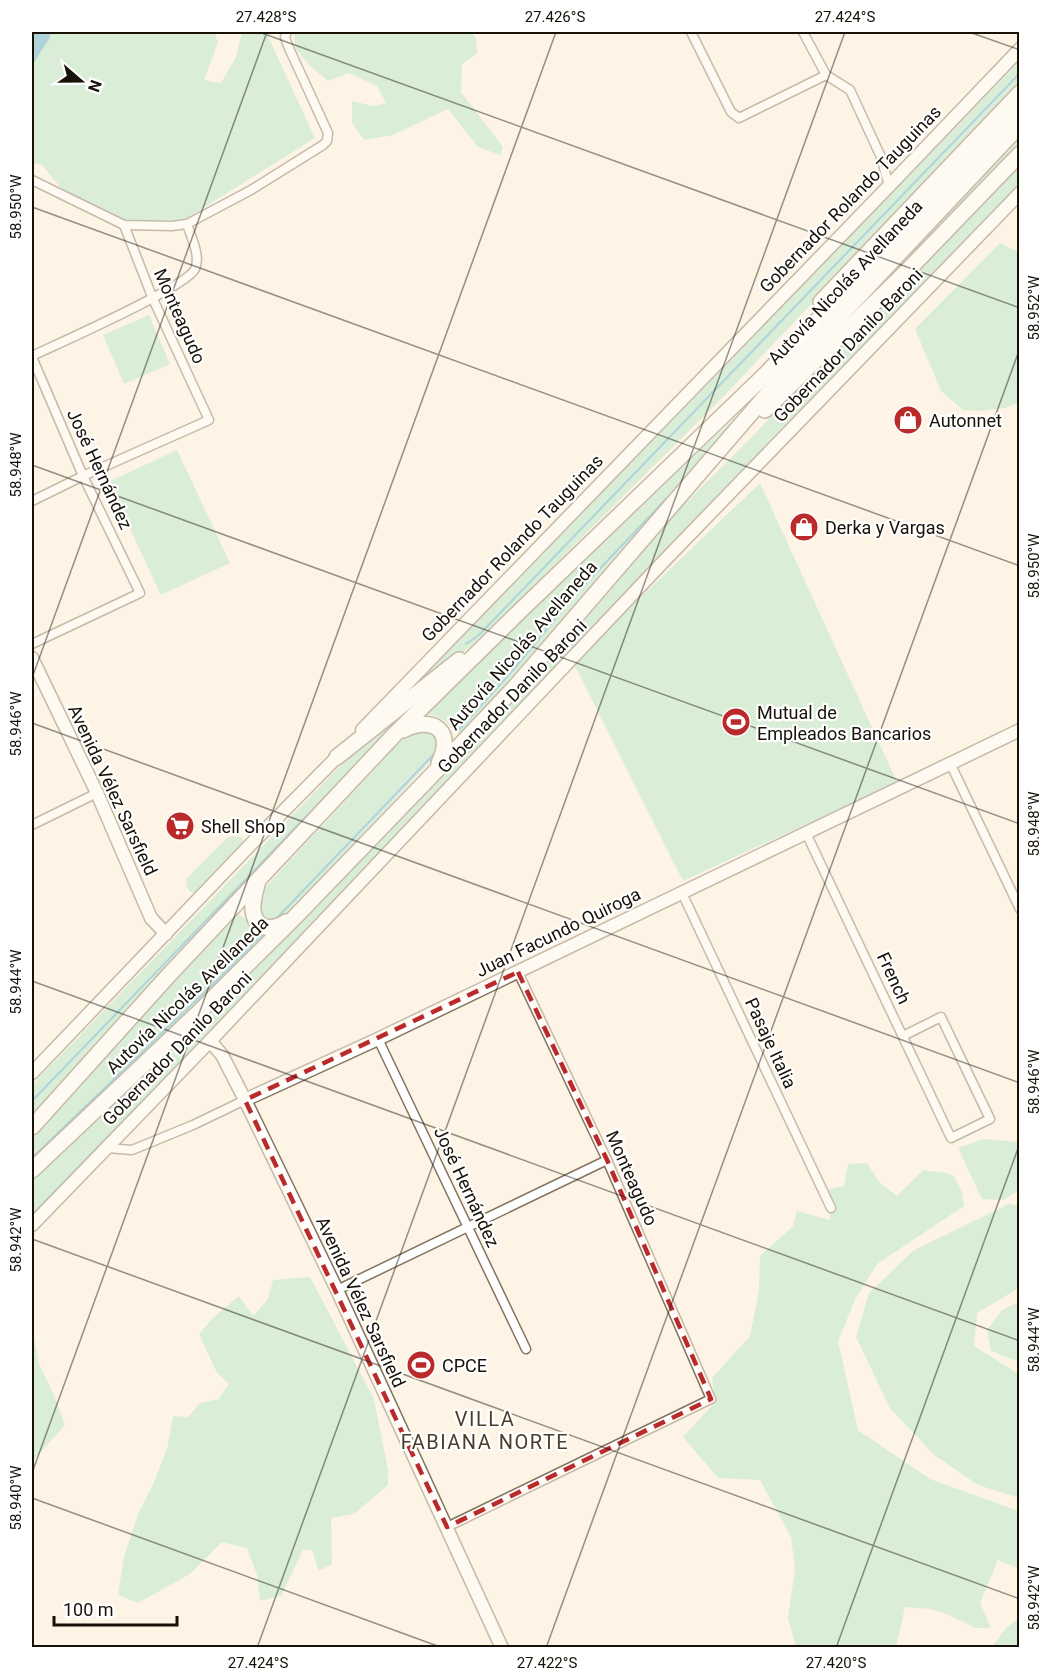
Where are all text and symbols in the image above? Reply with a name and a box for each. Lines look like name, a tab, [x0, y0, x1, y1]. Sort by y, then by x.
text: 27.428°S	[236, 8, 296, 26]
text: 27.426°S	[525, 8, 585, 26]
text: 27.424°S	[815, 8, 875, 26]
north arrow	[51, 51, 111, 111]
text: N	[84, 77, 105, 95]
street label: Gobernador Rolando Tauguinas	[755, 101, 945, 297]
text: 58.950°W	[7, 174, 25, 240]
street label: Autovía Nicolás Avellaneda	[763, 195, 927, 369]
street label: Gobernador Danilo Baroni	[769, 264, 927, 426]
street label: Monteagudo	[150, 265, 210, 367]
text: 58.952°W	[1025, 275, 1043, 341]
shop icon: Autonnet	[892, 404, 924, 436]
street label: José Hernández	[63, 406, 137, 533]
place label: Autonnet	[929, 410, 1002, 431]
text: 58.948°W	[7, 432, 25, 498]
street label: Gobernador Rolando Tauguinas	[417, 450, 607, 646]
shop icon: Derka y Vargas	[788, 511, 820, 543]
place label: Derka y Vargas	[825, 517, 945, 538]
text: 58.950°W	[1025, 533, 1043, 599]
street label: Autovía Nicolás Avellaneda	[443, 556, 601, 734]
street label: Gobernador Danilo Baroni	[433, 615, 591, 777]
text: 58.946°W	[7, 691, 25, 757]
street label: Avenida Vélez Sarsfield	[64, 701, 162, 879]
place label: Mutual de Empleados Bancarios	[757, 702, 931, 744]
sports icon: Mutual de Empleados Bancarios	[720, 706, 752, 738]
text: 58.948°W	[1025, 791, 1043, 857]
supermarket icon: Shell Shop	[164, 810, 196, 842]
place label: Shell Shop	[201, 816, 285, 837]
street label: Juan Facundo Quiroga	[472, 883, 644, 981]
street label: Autovía Nicolás Avellaneda	[102, 912, 272, 1078]
text: 58.944°W	[7, 949, 25, 1015]
street label: French	[873, 949, 915, 1007]
street label: Gobernador Danilo Baroni	[98, 967, 256, 1129]
street label: Pasaje Italia	[741, 994, 801, 1092]
text: 58.946°W	[1025, 1049, 1043, 1115]
street label: José Hernández	[430, 1124, 504, 1251]
street label: Monteagudo	[602, 1127, 662, 1229]
text: 58.942°W	[7, 1207, 25, 1273]
street label: Avenida Vélez Sarsfield	[312, 1213, 410, 1391]
text: 58.944°W	[1025, 1307, 1043, 1373]
sports icon: CPCE	[405, 1349, 437, 1381]
place label: CPCE	[442, 1355, 487, 1376]
district label: VILLA FABIANA NORTE	[401, 1407, 569, 1454]
text: 58.940°W	[7, 1465, 25, 1531]
text: 58.942°W	[1025, 1565, 1043, 1631]
scale bar	[54, 1589, 177, 1627]
text: 100 m	[63, 1599, 114, 1620]
text: 27.424°S	[228, 1654, 288, 1672]
text: 27.422°S	[517, 1654, 577, 1672]
text: 27.420°S	[806, 1654, 866, 1672]

